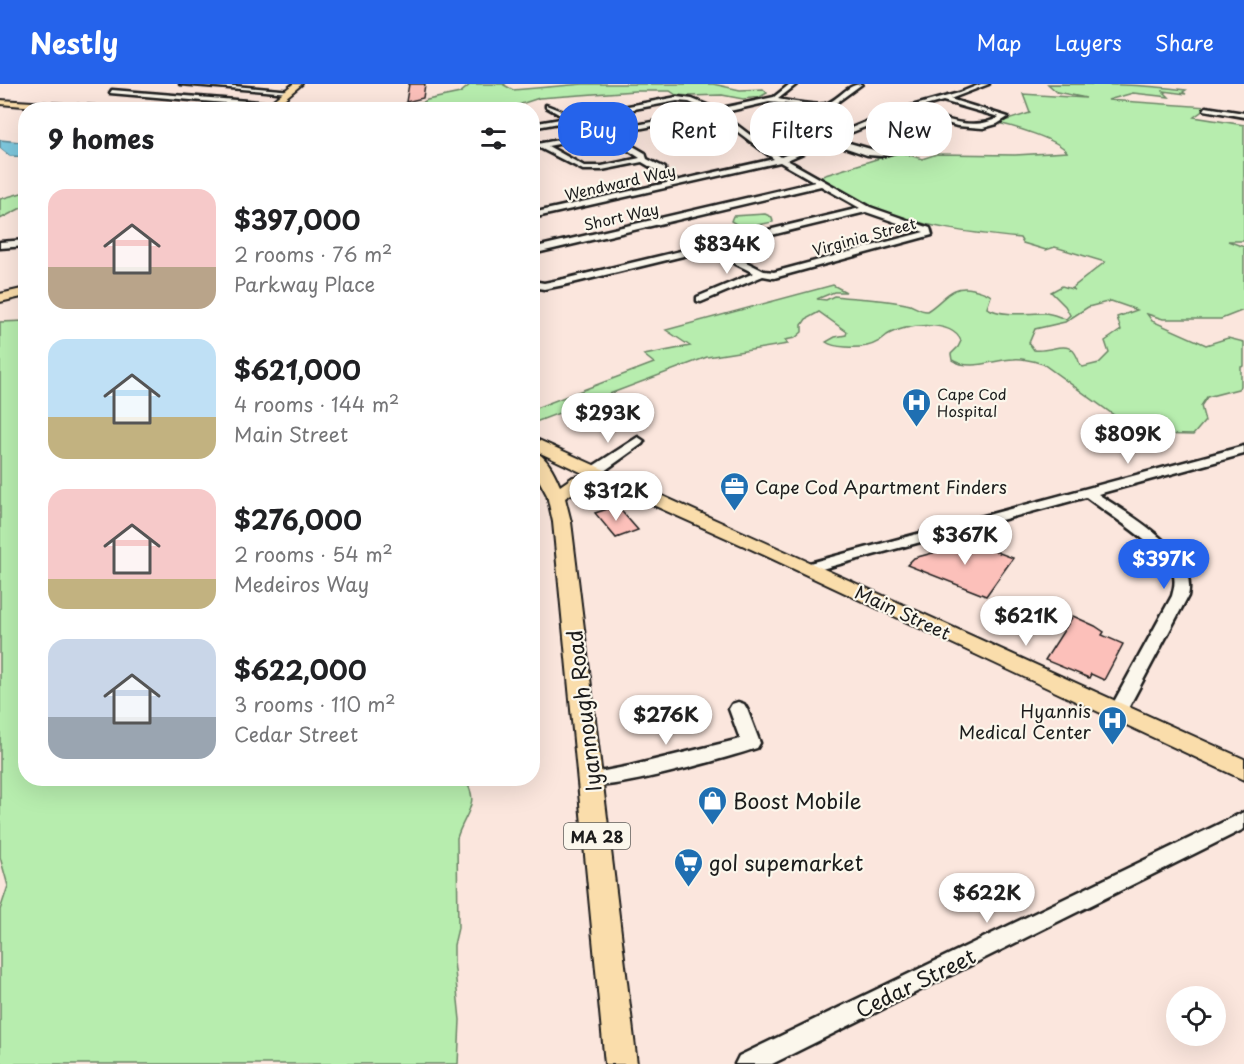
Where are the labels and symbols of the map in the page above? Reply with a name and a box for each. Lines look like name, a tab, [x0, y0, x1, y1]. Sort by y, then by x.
street label: Wendward Way	[562, 158, 678, 206]
street label: Short Way	[581, 196, 661, 236]
street label: Virginia Street	[810, 211, 918, 261]
pin: $834K	[685, 224, 769, 275]
place label: Cape Cod Hospital	[937, 382, 1007, 422]
hospital icon: Cape Cod Hospital	[900, 386, 932, 428]
pin: $293K	[566, 393, 650, 444]
pin: $809K	[1086, 414, 1170, 465]
office icon: Cape Cod Apartment Finders	[718, 470, 750, 512]
pin: $312K	[574, 471, 658, 522]
place label: Cape Cod Apartment Finders	[755, 473, 1007, 500]
pin: $367K	[923, 515, 1007, 566]
pin: $397K	[1122, 539, 1206, 590]
street label: Main Street	[851, 578, 955, 646]
pin: $621K	[984, 596, 1068, 647]
street label: Iyannough Road	[557, 628, 609, 794]
pin: $276K	[624, 695, 708, 746]
place label: Hyannis Medical Center	[959, 697, 1092, 745]
hospital icon: Hyannis Medical Center	[1096, 704, 1128, 746]
shop icon: Boost Mobile	[696, 784, 728, 826]
place label: Boost Mobile	[733, 784, 862, 816]
road number: MA 28	[564, 823, 630, 849]
supermarket icon: gol supemarket	[672, 846, 704, 888]
place label: gol supemarket	[709, 846, 863, 878]
pin: $622K	[945, 873, 1029, 924]
street label: Cedar Street	[849, 939, 981, 1025]

